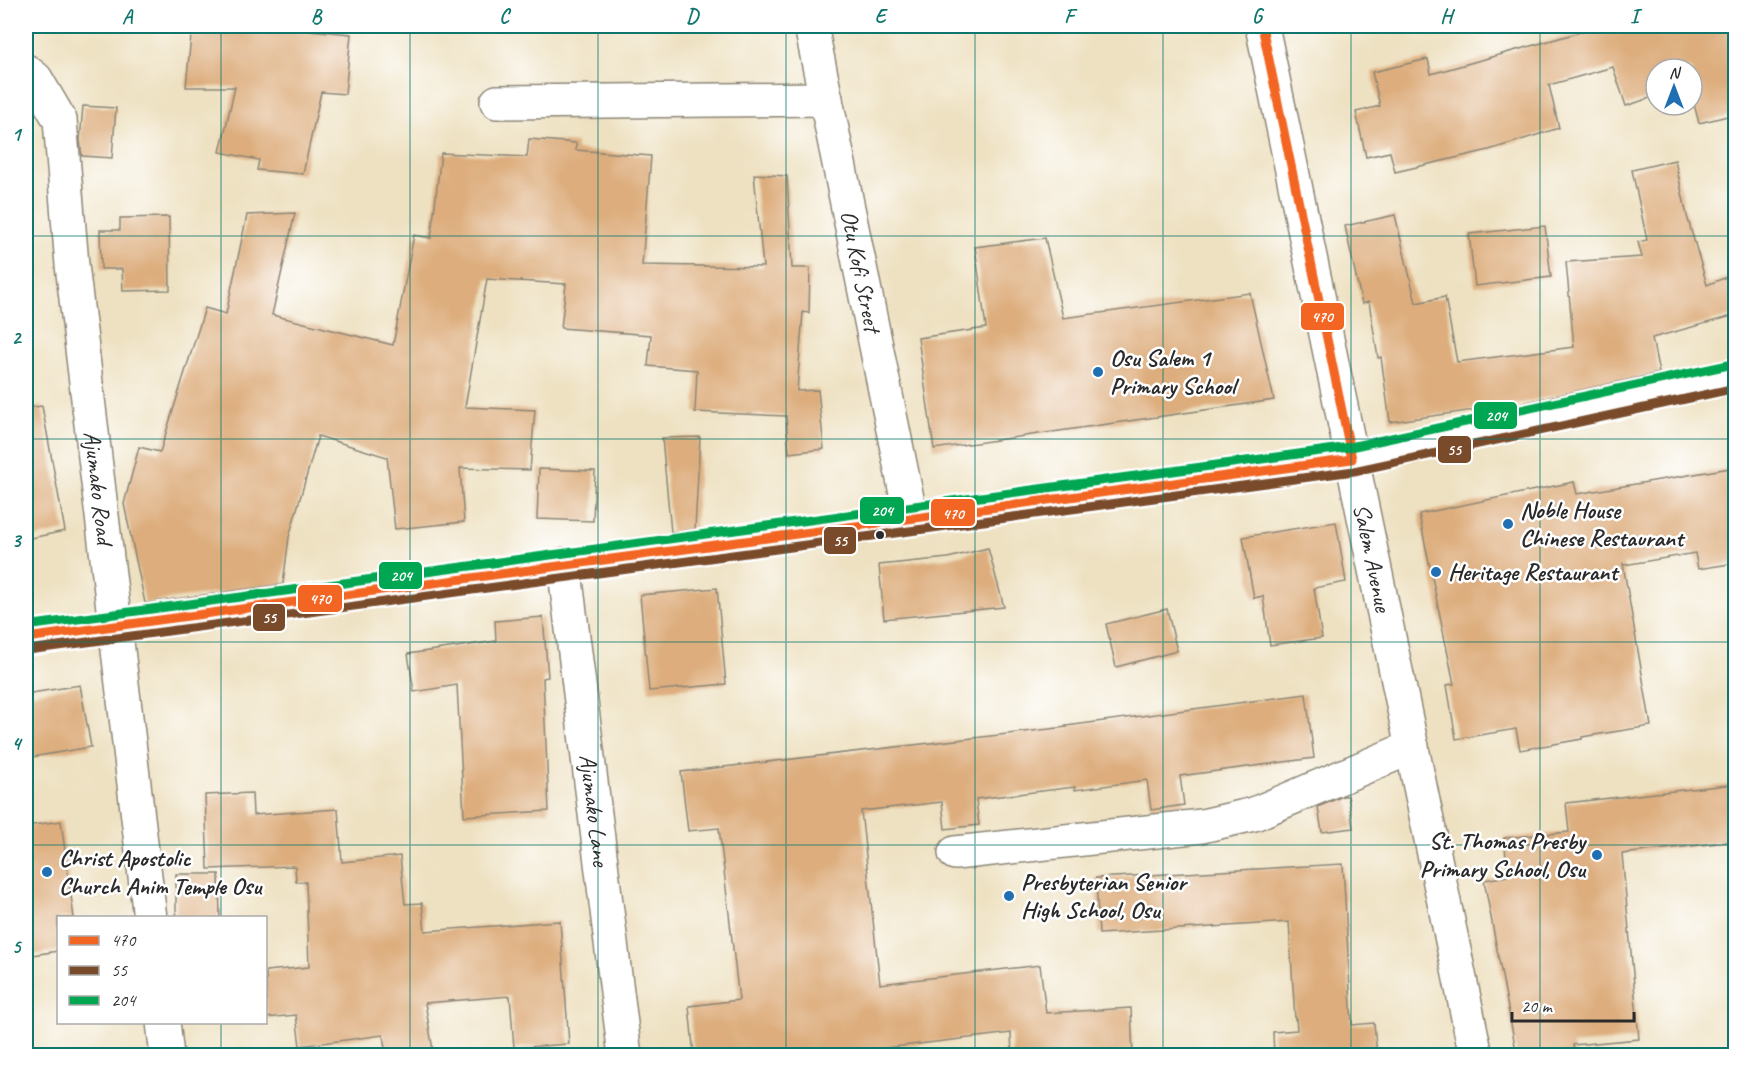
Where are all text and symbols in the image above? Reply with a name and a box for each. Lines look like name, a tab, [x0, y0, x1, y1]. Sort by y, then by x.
text: A	[122, 4, 134, 29]
text: B	[311, 4, 323, 29]
text: C	[499, 4, 511, 29]
text: D	[686, 4, 700, 29]
text: E	[875, 4, 889, 29]
text: F	[1064, 4, 1078, 29]
text: G	[1252, 4, 1265, 29]
text: H	[1440, 4, 1455, 29]
text: I	[1630, 4, 1643, 29]
north arrow	[1644, 57, 1704, 117]
text: N	[1669, 63, 1682, 83]
text: 1	[12, 122, 23, 147]
street label: Otu Kofi Street	[834, 208, 888, 337]
line badge: 470	[1300, 302, 1345, 331]
text: 470	[1311, 307, 1335, 327]
text: 2	[12, 325, 23, 350]
place label: Osu Salem 1 Primary School	[1110, 343, 1240, 401]
marker: Osu Salem 1 Primary School	[1091, 365, 1105, 379]
line badge: 204	[1473, 401, 1518, 430]
text: 204	[1485, 406, 1509, 426]
street label: Ajumako Road	[77, 430, 121, 549]
line badge: 55	[1437, 435, 1472, 464]
text: 55	[1447, 440, 1463, 460]
place label: Noble House Chinese Restaurant	[1520, 495, 1686, 553]
line badge: 204	[859, 496, 905, 525]
line badge: 470	[930, 498, 976, 527]
text: 204	[871, 501, 895, 521]
street label: Salem Avenue	[1347, 501, 1399, 616]
text: 470	[942, 504, 966, 524]
marker: Noble House Chinese Restaurant	[1501, 517, 1515, 531]
line badge: 55	[823, 526, 857, 555]
text: 3	[12, 528, 23, 553]
unlabelled marker	[874, 529, 886, 541]
text: 55	[833, 531, 849, 551]
place label: Heritage Restaurant	[1448, 557, 1620, 587]
line badge: 204	[378, 561, 423, 590]
marker: Heritage Restaurant	[1429, 565, 1443, 579]
text: 204	[390, 566, 414, 586]
line badge: 470	[297, 584, 343, 613]
text: 470	[309, 589, 333, 609]
line badge: 55	[252, 603, 286, 632]
text: 55	[262, 608, 278, 628]
text: 4	[12, 731, 24, 756]
street label: Ajumako Lane	[573, 752, 617, 870]
place label: St. Thomas Presby Primary School, Osu	[1420, 826, 1588, 884]
place label: Christ Apostolic Church Anim Temple Osu	[59, 843, 263, 901]
marker: St. Thomas Presby Primary School, Osu	[1590, 848, 1604, 862]
marker: Christ Apostolic Church Anim Temple Osu	[40, 865, 54, 879]
place label: Presbyterian Senior High School, Osu	[1021, 867, 1188, 925]
marker: Presbyterian Senior High School, Osu	[1002, 889, 1016, 903]
legend	[57, 916, 267, 1024]
text: 470	[111, 929, 137, 951]
text: 5	[12, 934, 23, 959]
text: 55	[111, 959, 128, 981]
scale bar	[1512, 985, 1634, 1023]
text: 204	[111, 989, 137, 1011]
text: 20 m	[1521, 995, 1554, 1017]

